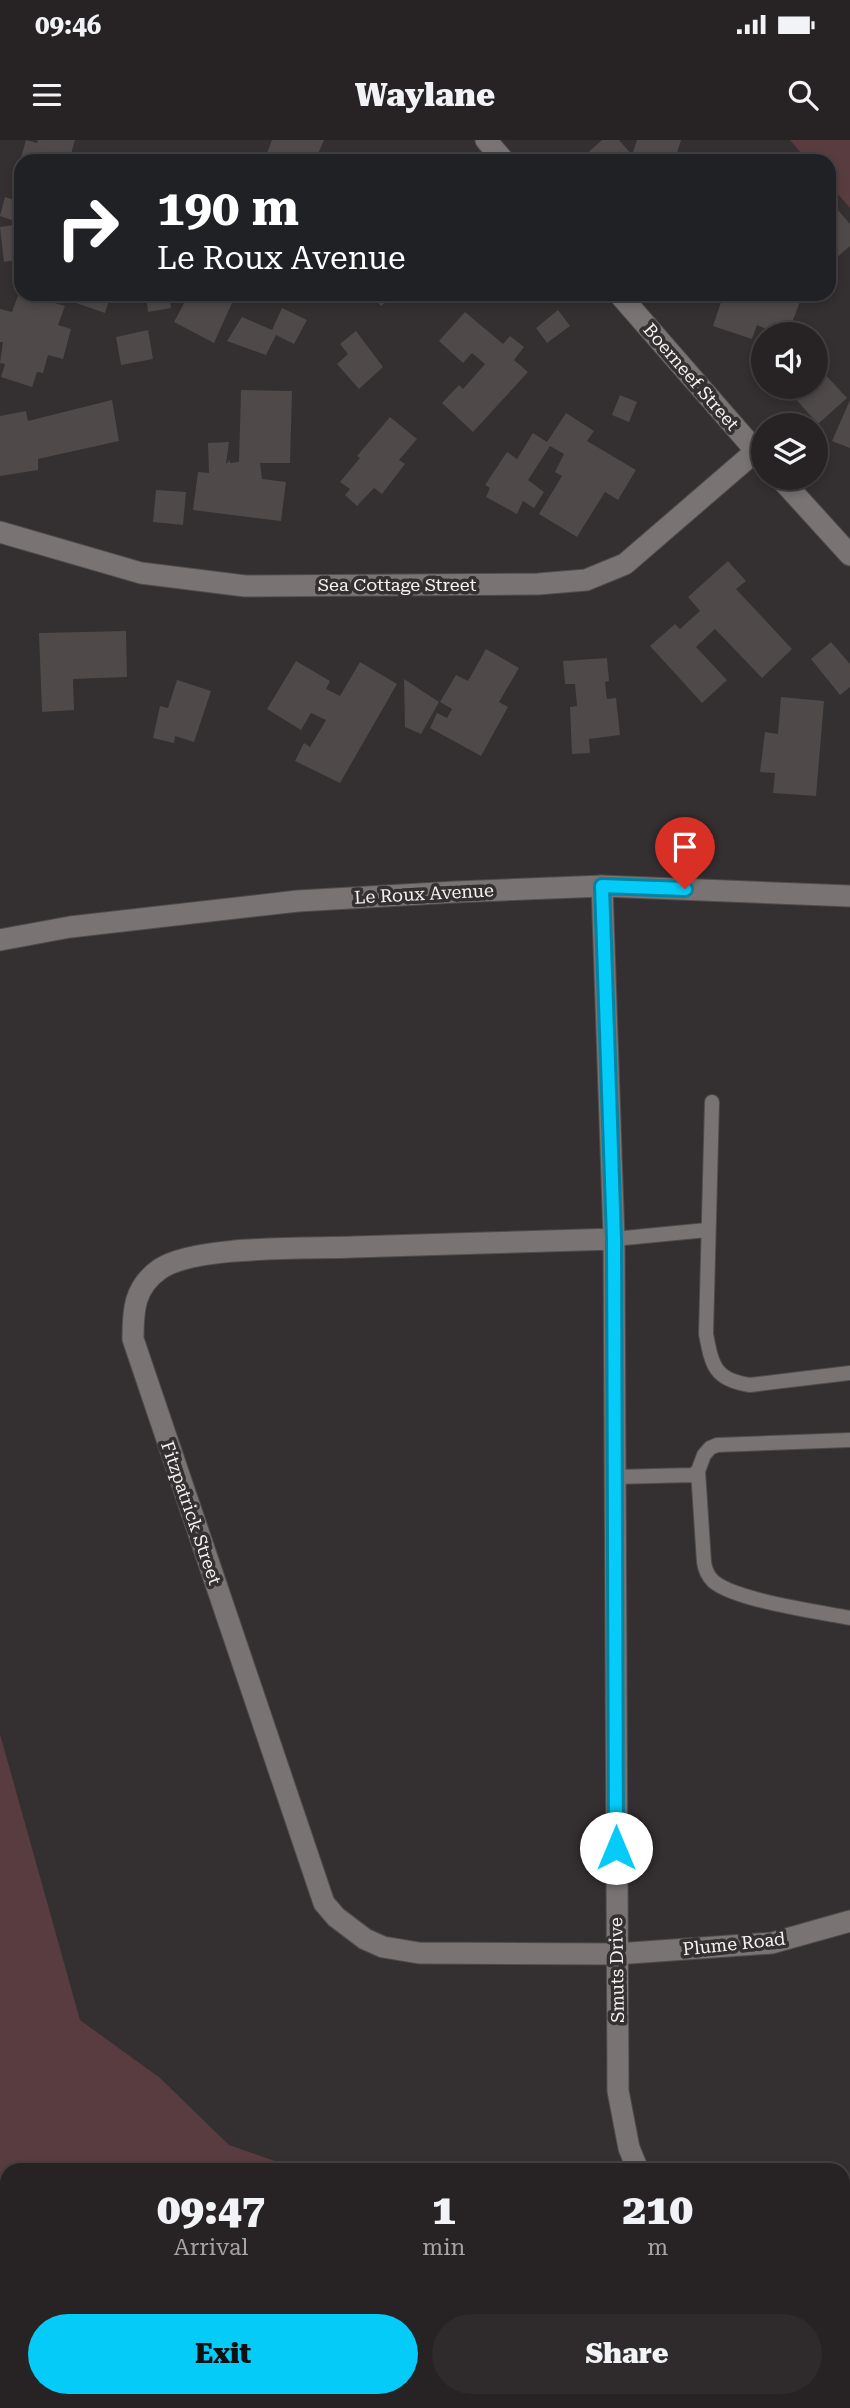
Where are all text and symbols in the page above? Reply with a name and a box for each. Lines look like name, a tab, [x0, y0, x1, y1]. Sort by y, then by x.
text: 09:46	[35, 10, 101, 40]
icon: menu	[28, 76, 66, 114]
text: Waylane	[355, 76, 495, 114]
icon: search	[784, 76, 822, 114]
text: 190 m	[157, 180, 299, 237]
icon: right	[42, 182, 133, 273]
text: Le Roux Avenue	[157, 239, 406, 277]
street label: Boerneef Street	[639, 319, 744, 435]
map controls	[751, 322, 828, 490]
button: sound	[751, 322, 828, 399]
button: layers	[751, 413, 828, 490]
street label: Sea Cottage Street	[318, 574, 477, 595]
pin	[655, 817, 715, 889]
icon: arrive	[666, 828, 704, 866]
street label: Le Roux Avenue	[354, 879, 494, 908]
street label: Fitzpatrick Street	[157, 1438, 226, 1588]
position arrow	[579, 1811, 653, 1885]
street label: Smuts Drive	[605, 1917, 628, 2023]
street label: Plume Road	[681, 1928, 787, 1959]
text: 09:47	[157, 2185, 265, 2234]
text: 1	[432, 2185, 456, 2234]
text: 210	[622, 2185, 693, 2234]
text: Arrival	[174, 2234, 248, 2261]
text: min	[422, 2234, 465, 2261]
text: m	[647, 2234, 668, 2261]
button: Exit	[28, 2314, 418, 2394]
button: Share	[432, 2314, 822, 2394]

